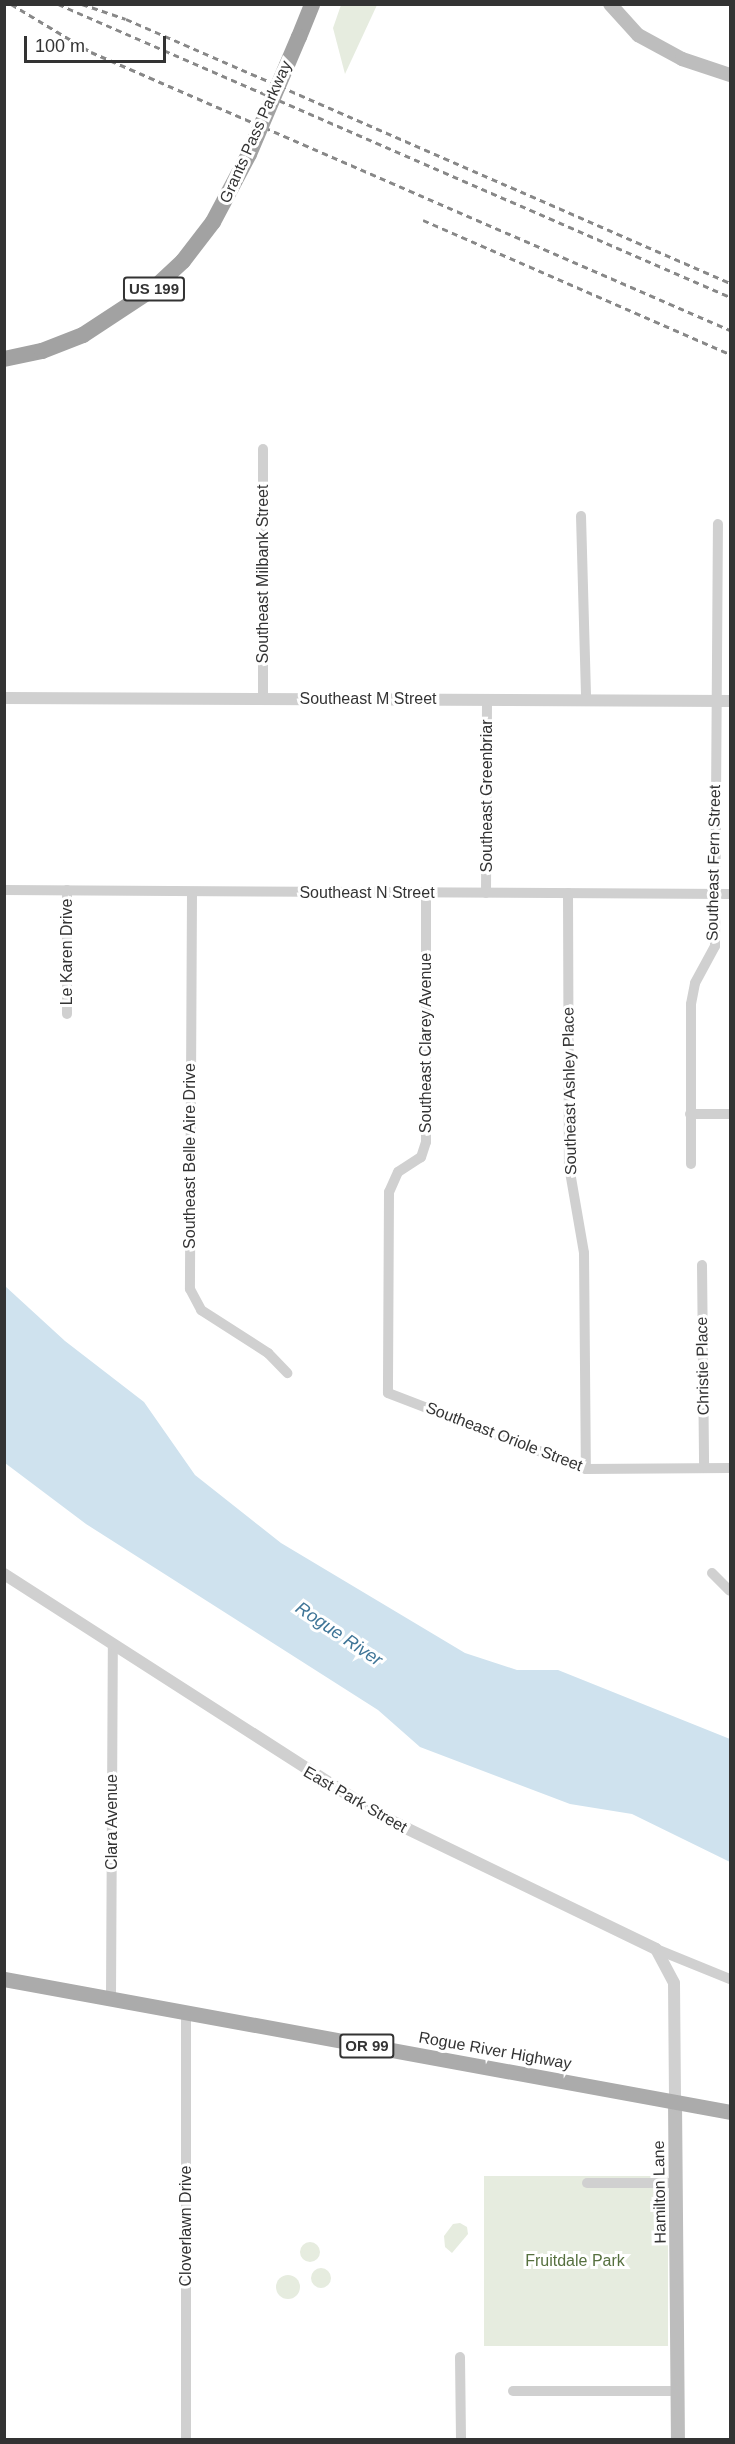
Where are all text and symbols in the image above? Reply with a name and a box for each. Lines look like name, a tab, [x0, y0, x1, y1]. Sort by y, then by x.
scale bar	[27, 24, 170, 62]
text: 100 m	[35, 36, 85, 56]
street label: Grants Pass Parkway	[216, 58, 296, 206]
road number: US 199	[122, 277, 186, 301]
street label: Southeast Milbank Street	[253, 485, 273, 663]
street label: Southeast M Street	[300, 689, 436, 709]
street label: Southeast Greenbriar	[477, 720, 497, 872]
street label: Southeast Fern Street	[703, 785, 725, 941]
street label: Southeast N Street	[299, 883, 435, 903]
street label: Le Karen Drive	[57, 899, 77, 1005]
street label: Southeast Clarey Avenue	[416, 952, 436, 1134]
street label: Southeast Ashley Place	[559, 1006, 581, 1176]
street label: Southeast Belle Aire Drive	[180, 1063, 200, 1249]
street label: Christie Place	[693, 1316, 713, 1416]
street label: Southeast Oriole Street	[423, 1398, 585, 1476]
water label: Rogue River	[291, 1597, 387, 1671]
street label: East Park Street	[300, 1763, 410, 1837]
street label: Clara Avenue	[102, 1774, 122, 1870]
street label: Rogue River Highway	[417, 2028, 573, 2074]
road number: OR 99	[338, 2034, 395, 2058]
street label: Hamilton Lane	[650, 2140, 670, 2244]
street label: Cloverlawn Drive	[176, 2166, 196, 2286]
park label: Fruitdale Park	[525, 2251, 625, 2271]

